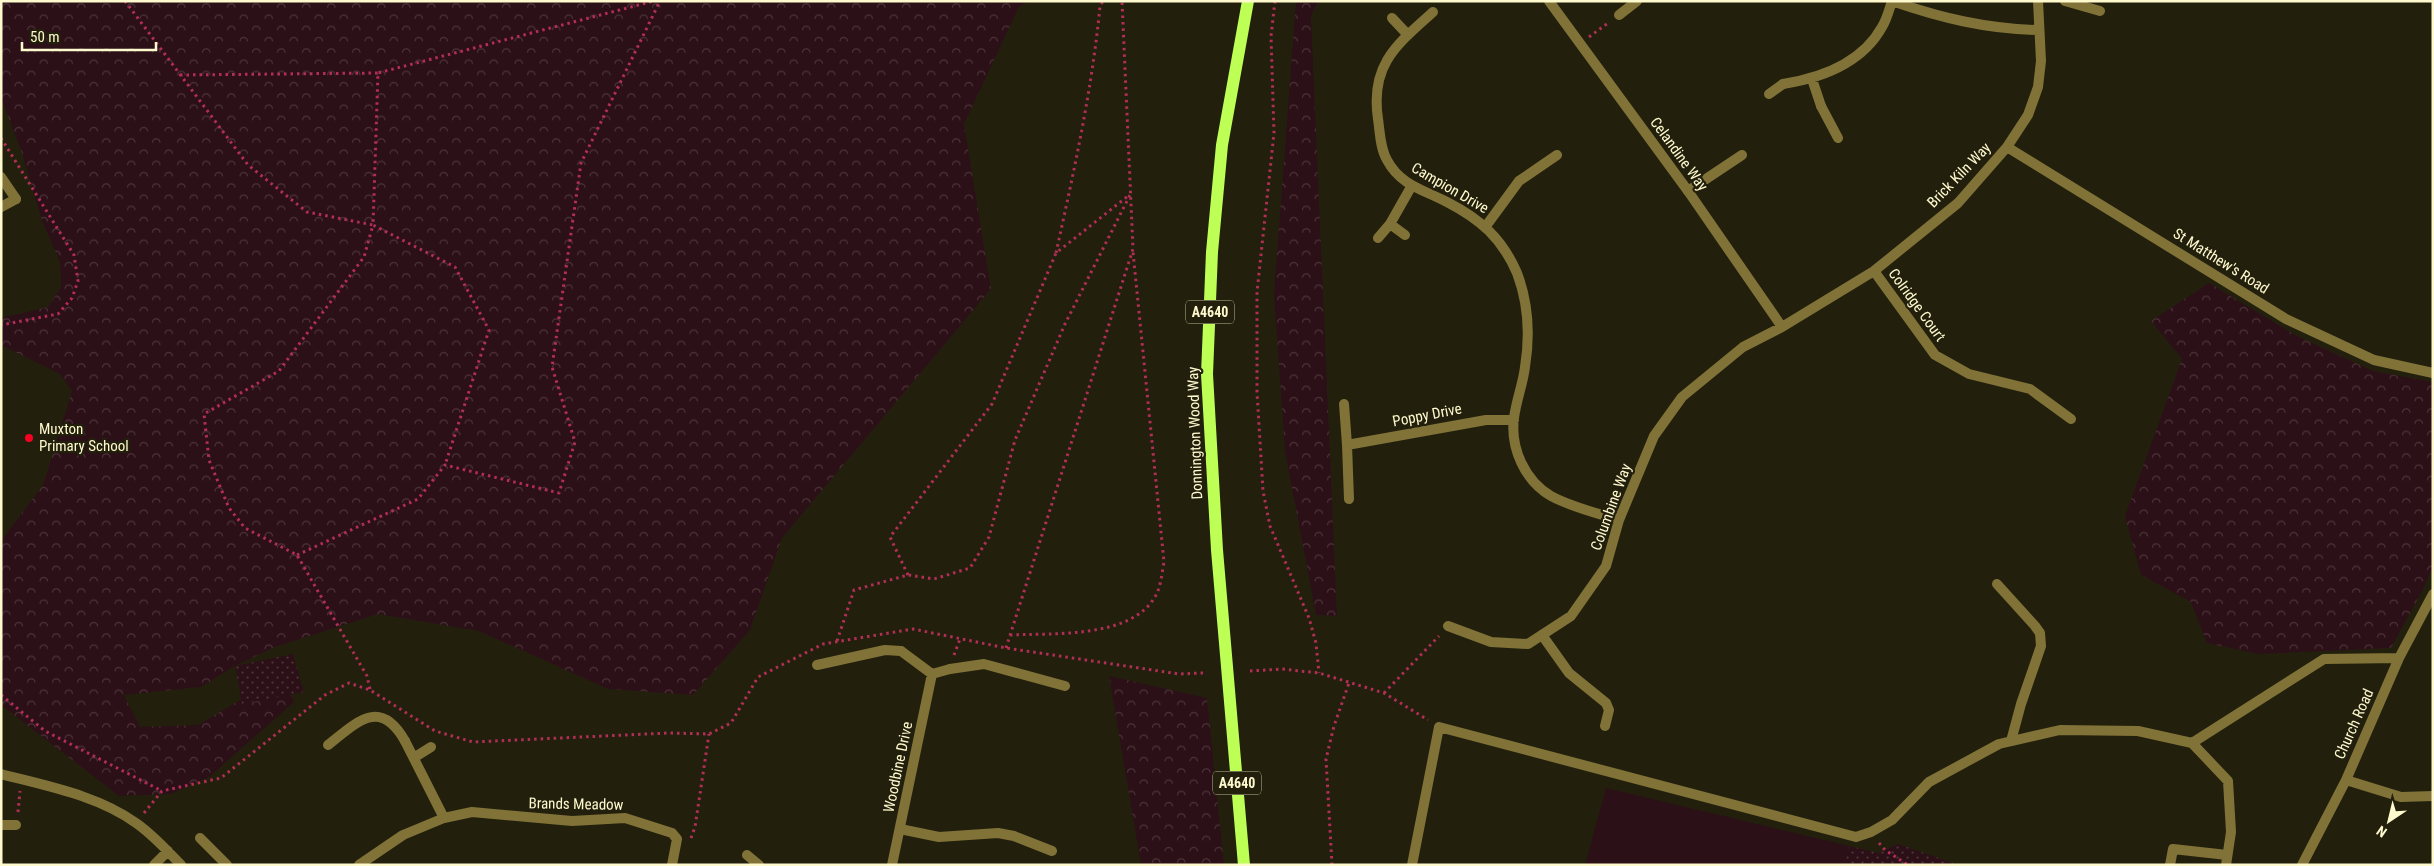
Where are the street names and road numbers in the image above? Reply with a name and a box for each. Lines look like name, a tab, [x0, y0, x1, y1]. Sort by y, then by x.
street label: Celandine Way	[1646, 114, 1712, 194]
street label: Brick Kiln Way	[1923, 139, 1995, 211]
street label: Campion Drive	[1408, 159, 1492, 217]
street label: St Matthew's Road	[2170, 224, 2272, 298]
street label: Colridge Court	[1885, 265, 1949, 345]
road number: A4640	[1186, 300, 1234, 324]
street label: Donnington Wood Way	[1184, 366, 1206, 500]
street label: Poppy Drive	[1391, 399, 1463, 431]
street label: Columbine Way	[1587, 461, 1635, 553]
street label: Church Road	[2330, 686, 2378, 762]
street label: Woodbine Drive	[880, 720, 916, 814]
road number: A4640	[1213, 771, 1261, 794]
street label: Brands Meadow	[528, 794, 624, 814]

